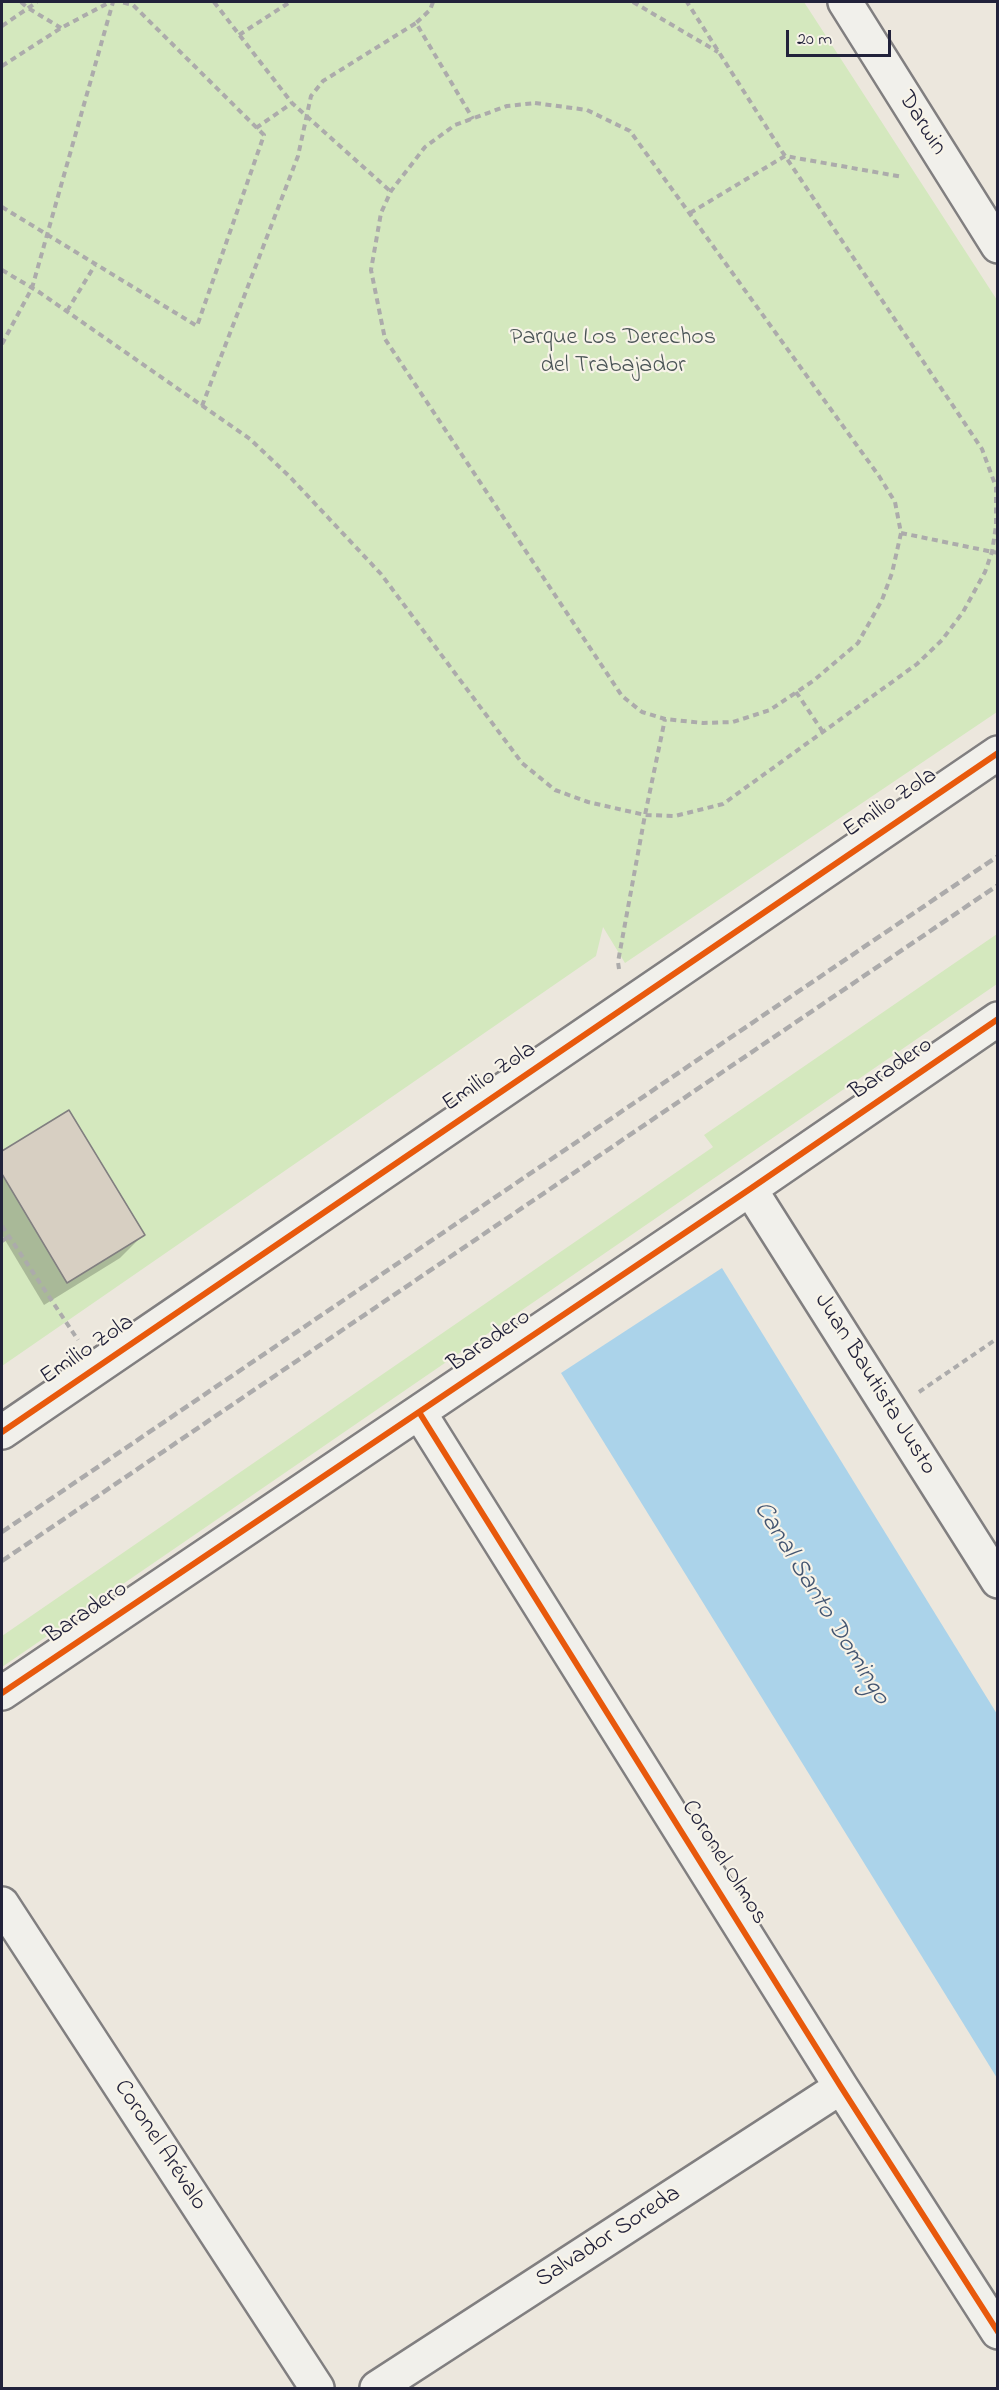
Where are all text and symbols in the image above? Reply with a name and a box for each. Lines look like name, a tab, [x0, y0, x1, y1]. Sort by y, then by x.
scale bar	[789, 18, 894, 56]
text: 20 m	[797, 27, 832, 53]
street label: Darwin	[890, 87, 952, 161]
park label: Parque Los Derechos del Trabajador	[510, 325, 716, 381]
street label: Emilio Zola	[839, 762, 943, 846]
street label: Baradero	[845, 1032, 939, 1108]
street label: Emilio Zola	[438, 1036, 542, 1120]
street label: Juan Bautista Justo	[806, 1289, 942, 1481]
street label: Baradero	[443, 1304, 537, 1380]
street label: Emilio Zola	[36, 1309, 140, 1393]
water label: Canal Santo Domingo	[745, 1497, 895, 1711]
street label: Baradero	[40, 1576, 134, 1652]
street label: Coronel Olmos	[673, 1795, 773, 1931]
street label: Coronel Arévalo	[106, 2075, 212, 2217]
street label: Salvador Soreda	[531, 2181, 687, 2295]

